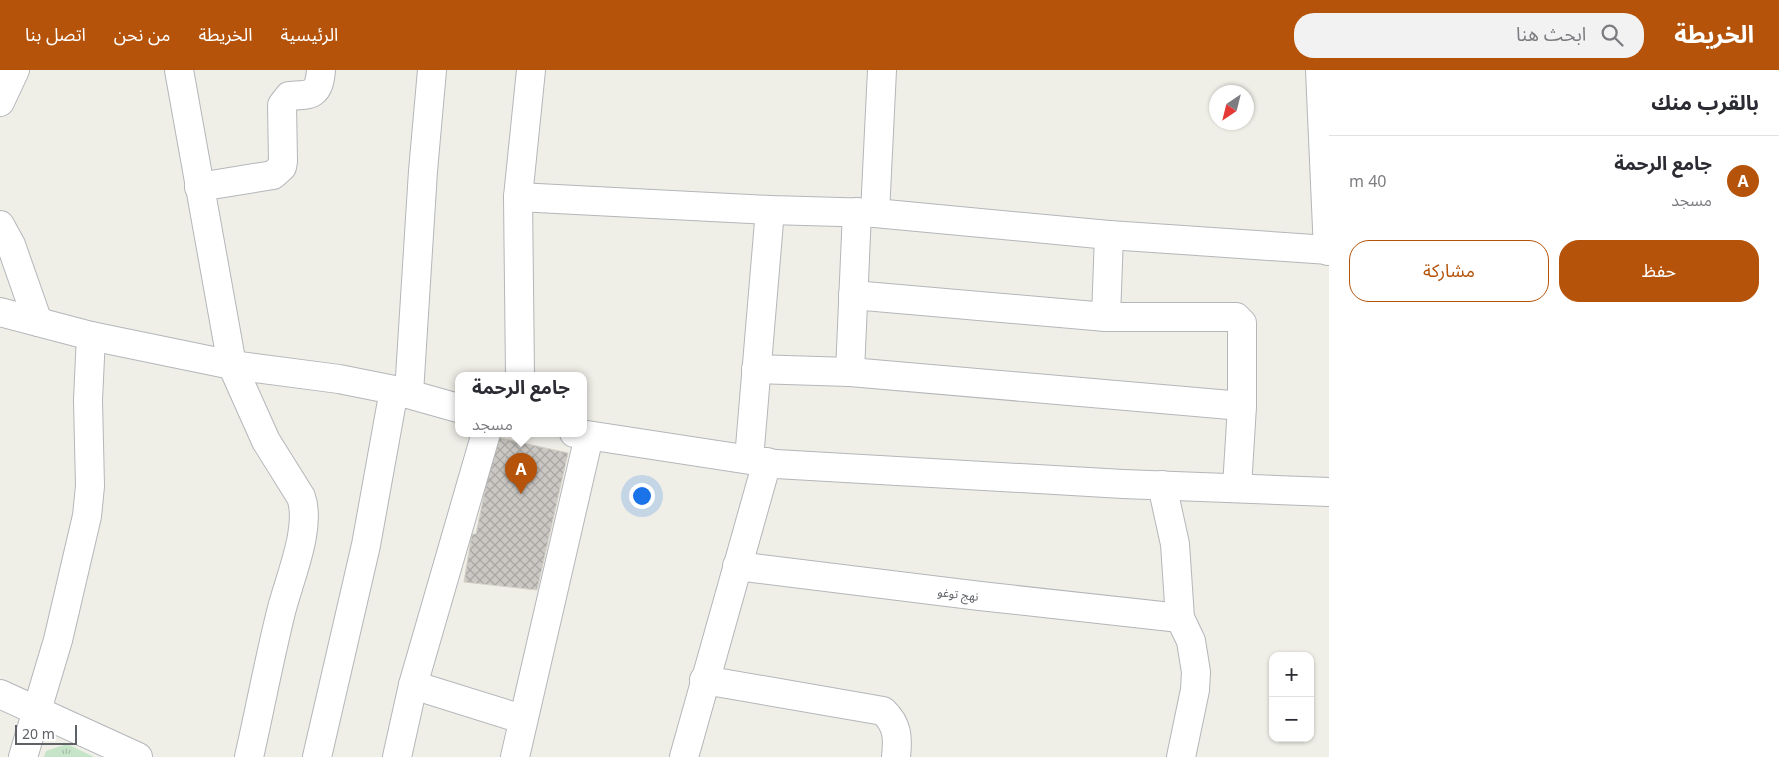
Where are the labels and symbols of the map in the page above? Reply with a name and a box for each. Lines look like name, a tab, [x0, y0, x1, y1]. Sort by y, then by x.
north arrow	[1209, 85, 1254, 130]
pin: A	[505, 453, 537, 494]
your location	[629, 483, 655, 509]
street label: نهج توغو	[936, 583, 979, 606]
scale bar	[15, 722, 78, 745]

